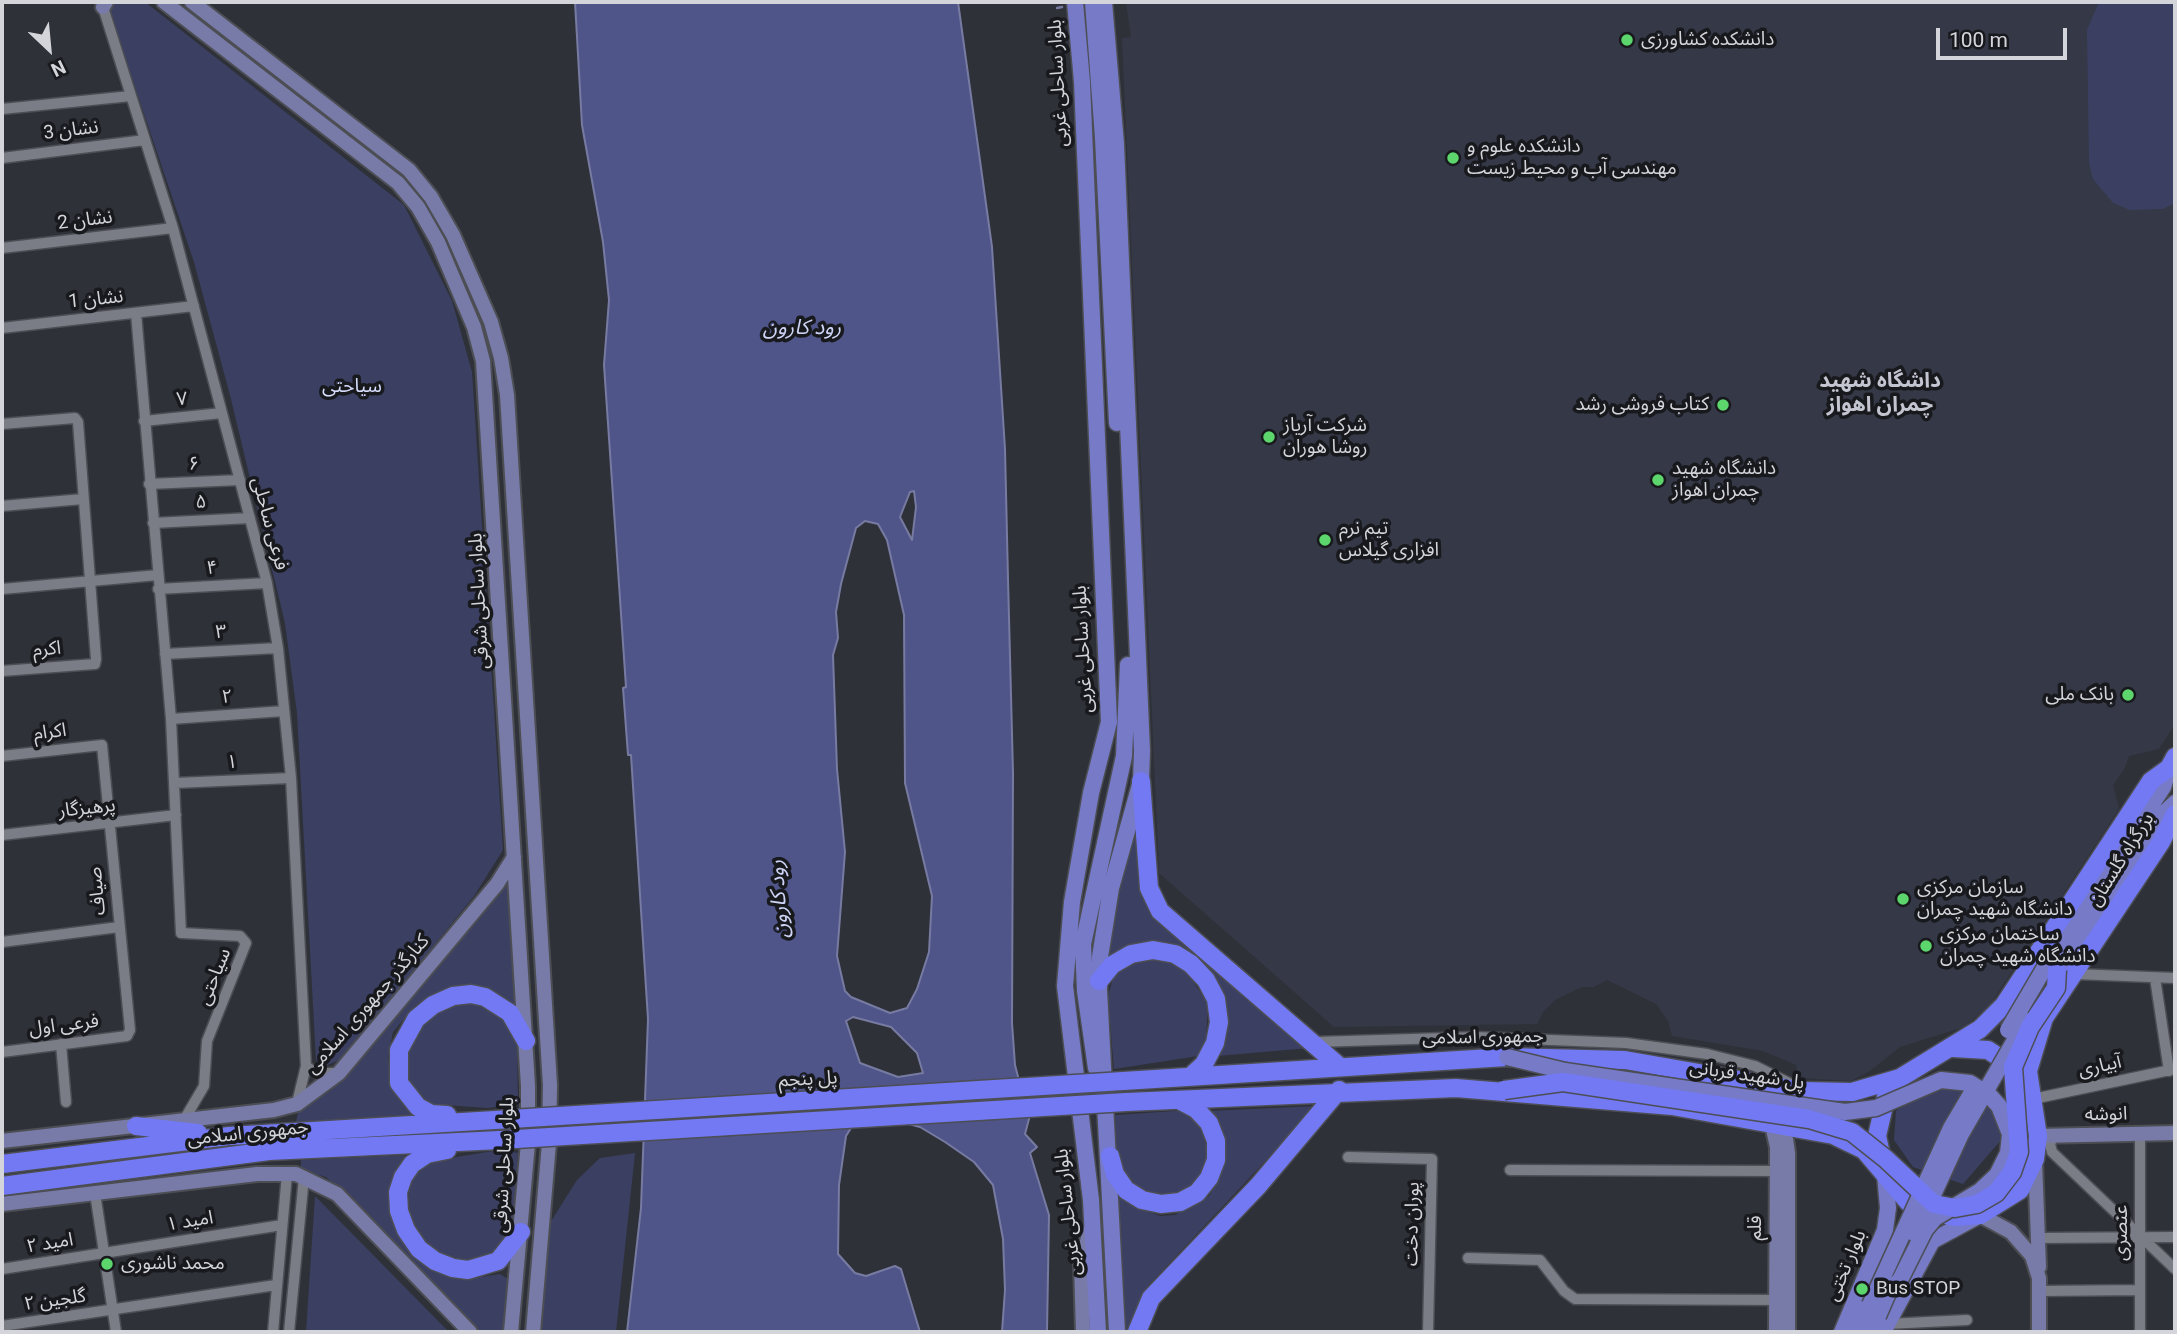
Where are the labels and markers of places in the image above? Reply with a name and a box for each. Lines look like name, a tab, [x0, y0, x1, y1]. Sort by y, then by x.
place label: دانشکده کشاورزی	[1641, 29, 1774, 51]
marker: دانشکده کشاورزی	[1619, 32, 1635, 48]
place label: دانشکده علوم و مهندسی آب و محیط زیست	[1467, 136, 1677, 180]
marker: دانشکده علوم و مهندسی آب و محیط زیست	[1445, 150, 1461, 166]
place label: کتاب فروشی رشد	[1575, 394, 1709, 416]
marker: کتاب فروشی رشد	[1715, 397, 1731, 413]
place label: شرکت آریاز روشا هوران	[1283, 415, 1368, 459]
marker: شرکت آریاز روشا هوران	[1261, 429, 1277, 445]
place label: دانشگاه شهید چمران اهواز	[1672, 458, 1776, 502]
marker: دانشگاه شهید چمران اهواز	[1650, 472, 1666, 488]
place label: تیم نرم افزاری گیلاس	[1339, 518, 1439, 562]
marker: تیم نرم افزاری گیلاس	[1317, 532, 1333, 548]
place label: بانک ملی	[2045, 684, 2114, 706]
marker: بانک ملی	[2120, 687, 2136, 703]
place label: سازمان مرکزی دانشگاه شهید چمران	[1917, 877, 2073, 921]
marker: سازمان مرکزی دانشگاه شهید چمران	[1895, 891, 1911, 907]
place label: ساختمان مرکزی دانشگاه شهید چمران	[1940, 924, 2096, 968]
marker: ساختمان مرکزی دانشگاه شهید چمران	[1918, 938, 1934, 954]
place label: محمد ناشوری	[121, 1253, 225, 1275]
marker: محمد ناشوری	[99, 1256, 115, 1272]
place label: Bus STOP	[1876, 1278, 1960, 1300]
marker: Bus STOP	[1854, 1281, 1870, 1297]

